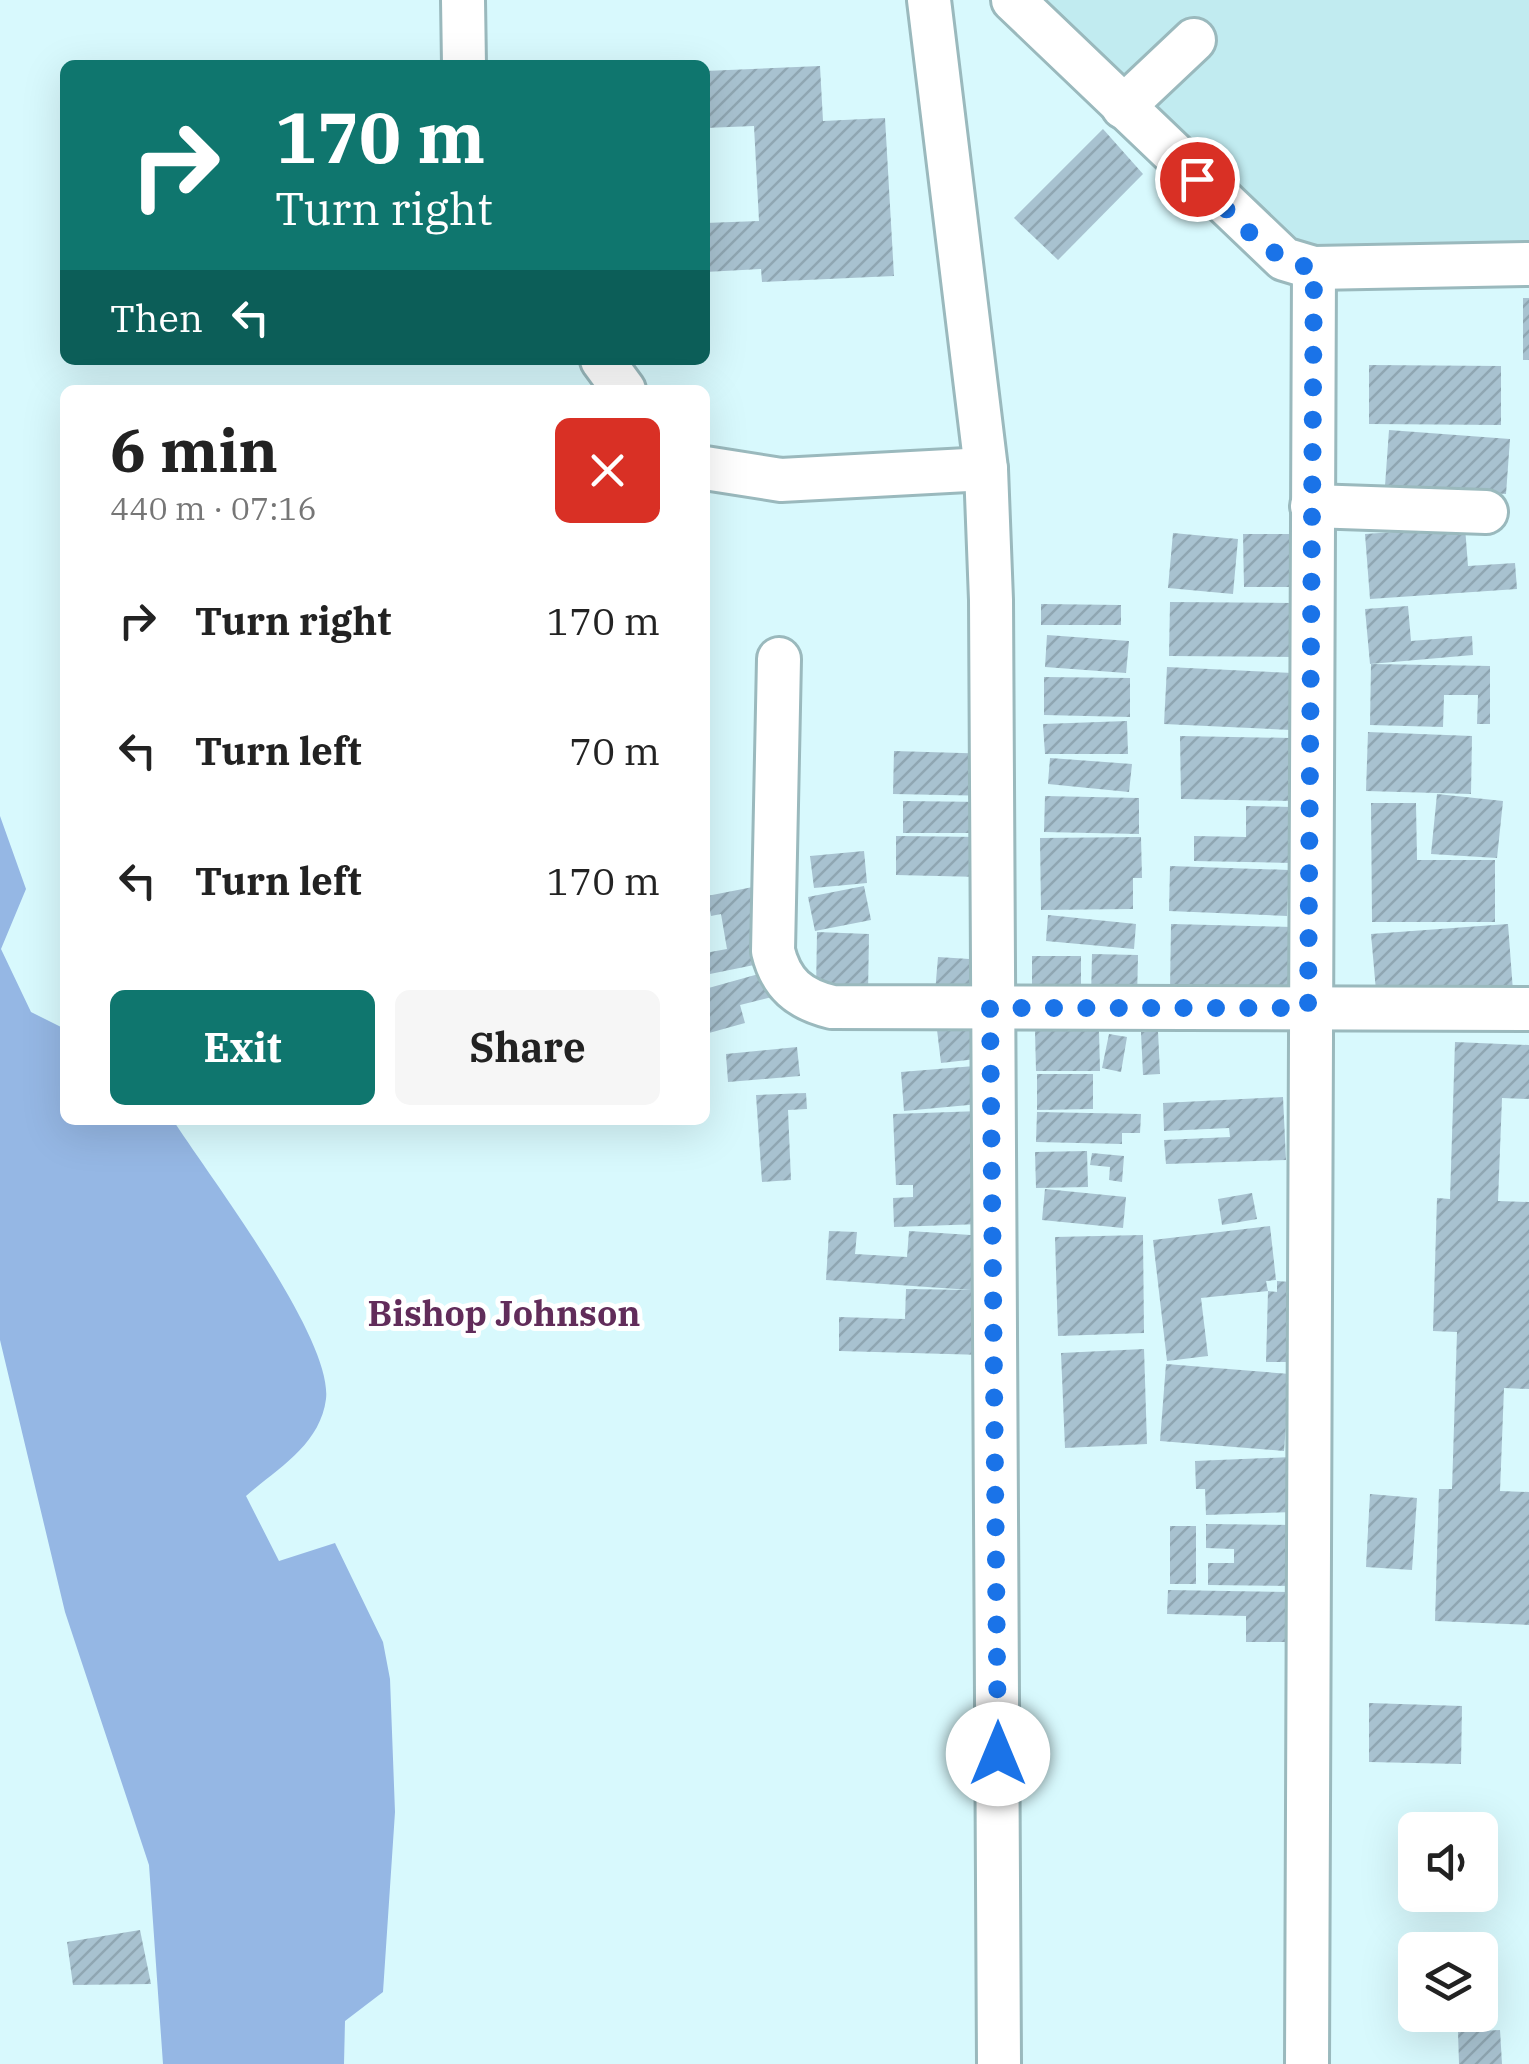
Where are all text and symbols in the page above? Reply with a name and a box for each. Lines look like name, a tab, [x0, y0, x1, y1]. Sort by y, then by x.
text: 170 m	[275, 91, 485, 182]
icon: right	[110, 100, 240, 230]
pin	[1155, 137, 1240, 222]
icon: arrive	[1170, 152, 1225, 207]
text: Turn right	[275, 179, 493, 237]
icon: left	[223, 290, 278, 345]
text: Then	[110, 293, 203, 342]
text: 6 min	[110, 410, 278, 489]
button: close	[555, 418, 660, 523]
text: 440 m · 07:16	[110, 487, 317, 529]
icon: right	[110, 593, 165, 648]
text: Turn right	[195, 596, 391, 645]
text: 170 m	[547, 596, 660, 645]
icon: left	[110, 723, 165, 778]
text: Turn left	[195, 726, 362, 775]
text: 70 m	[569, 726, 660, 775]
icon: left	[110, 853, 165, 908]
text: Turn left	[195, 856, 362, 905]
text: 170 m	[547, 856, 660, 905]
button: Exit	[110, 990, 375, 1105]
button: Share	[395, 990, 660, 1105]
district label: Bishop Johnson	[368, 1290, 640, 1336]
position arrow	[946, 1702, 1050, 1806]
map controls	[1398, 1812, 1498, 2032]
button: sound	[1398, 1812, 1498, 1912]
button: layers	[1398, 1932, 1498, 2032]

